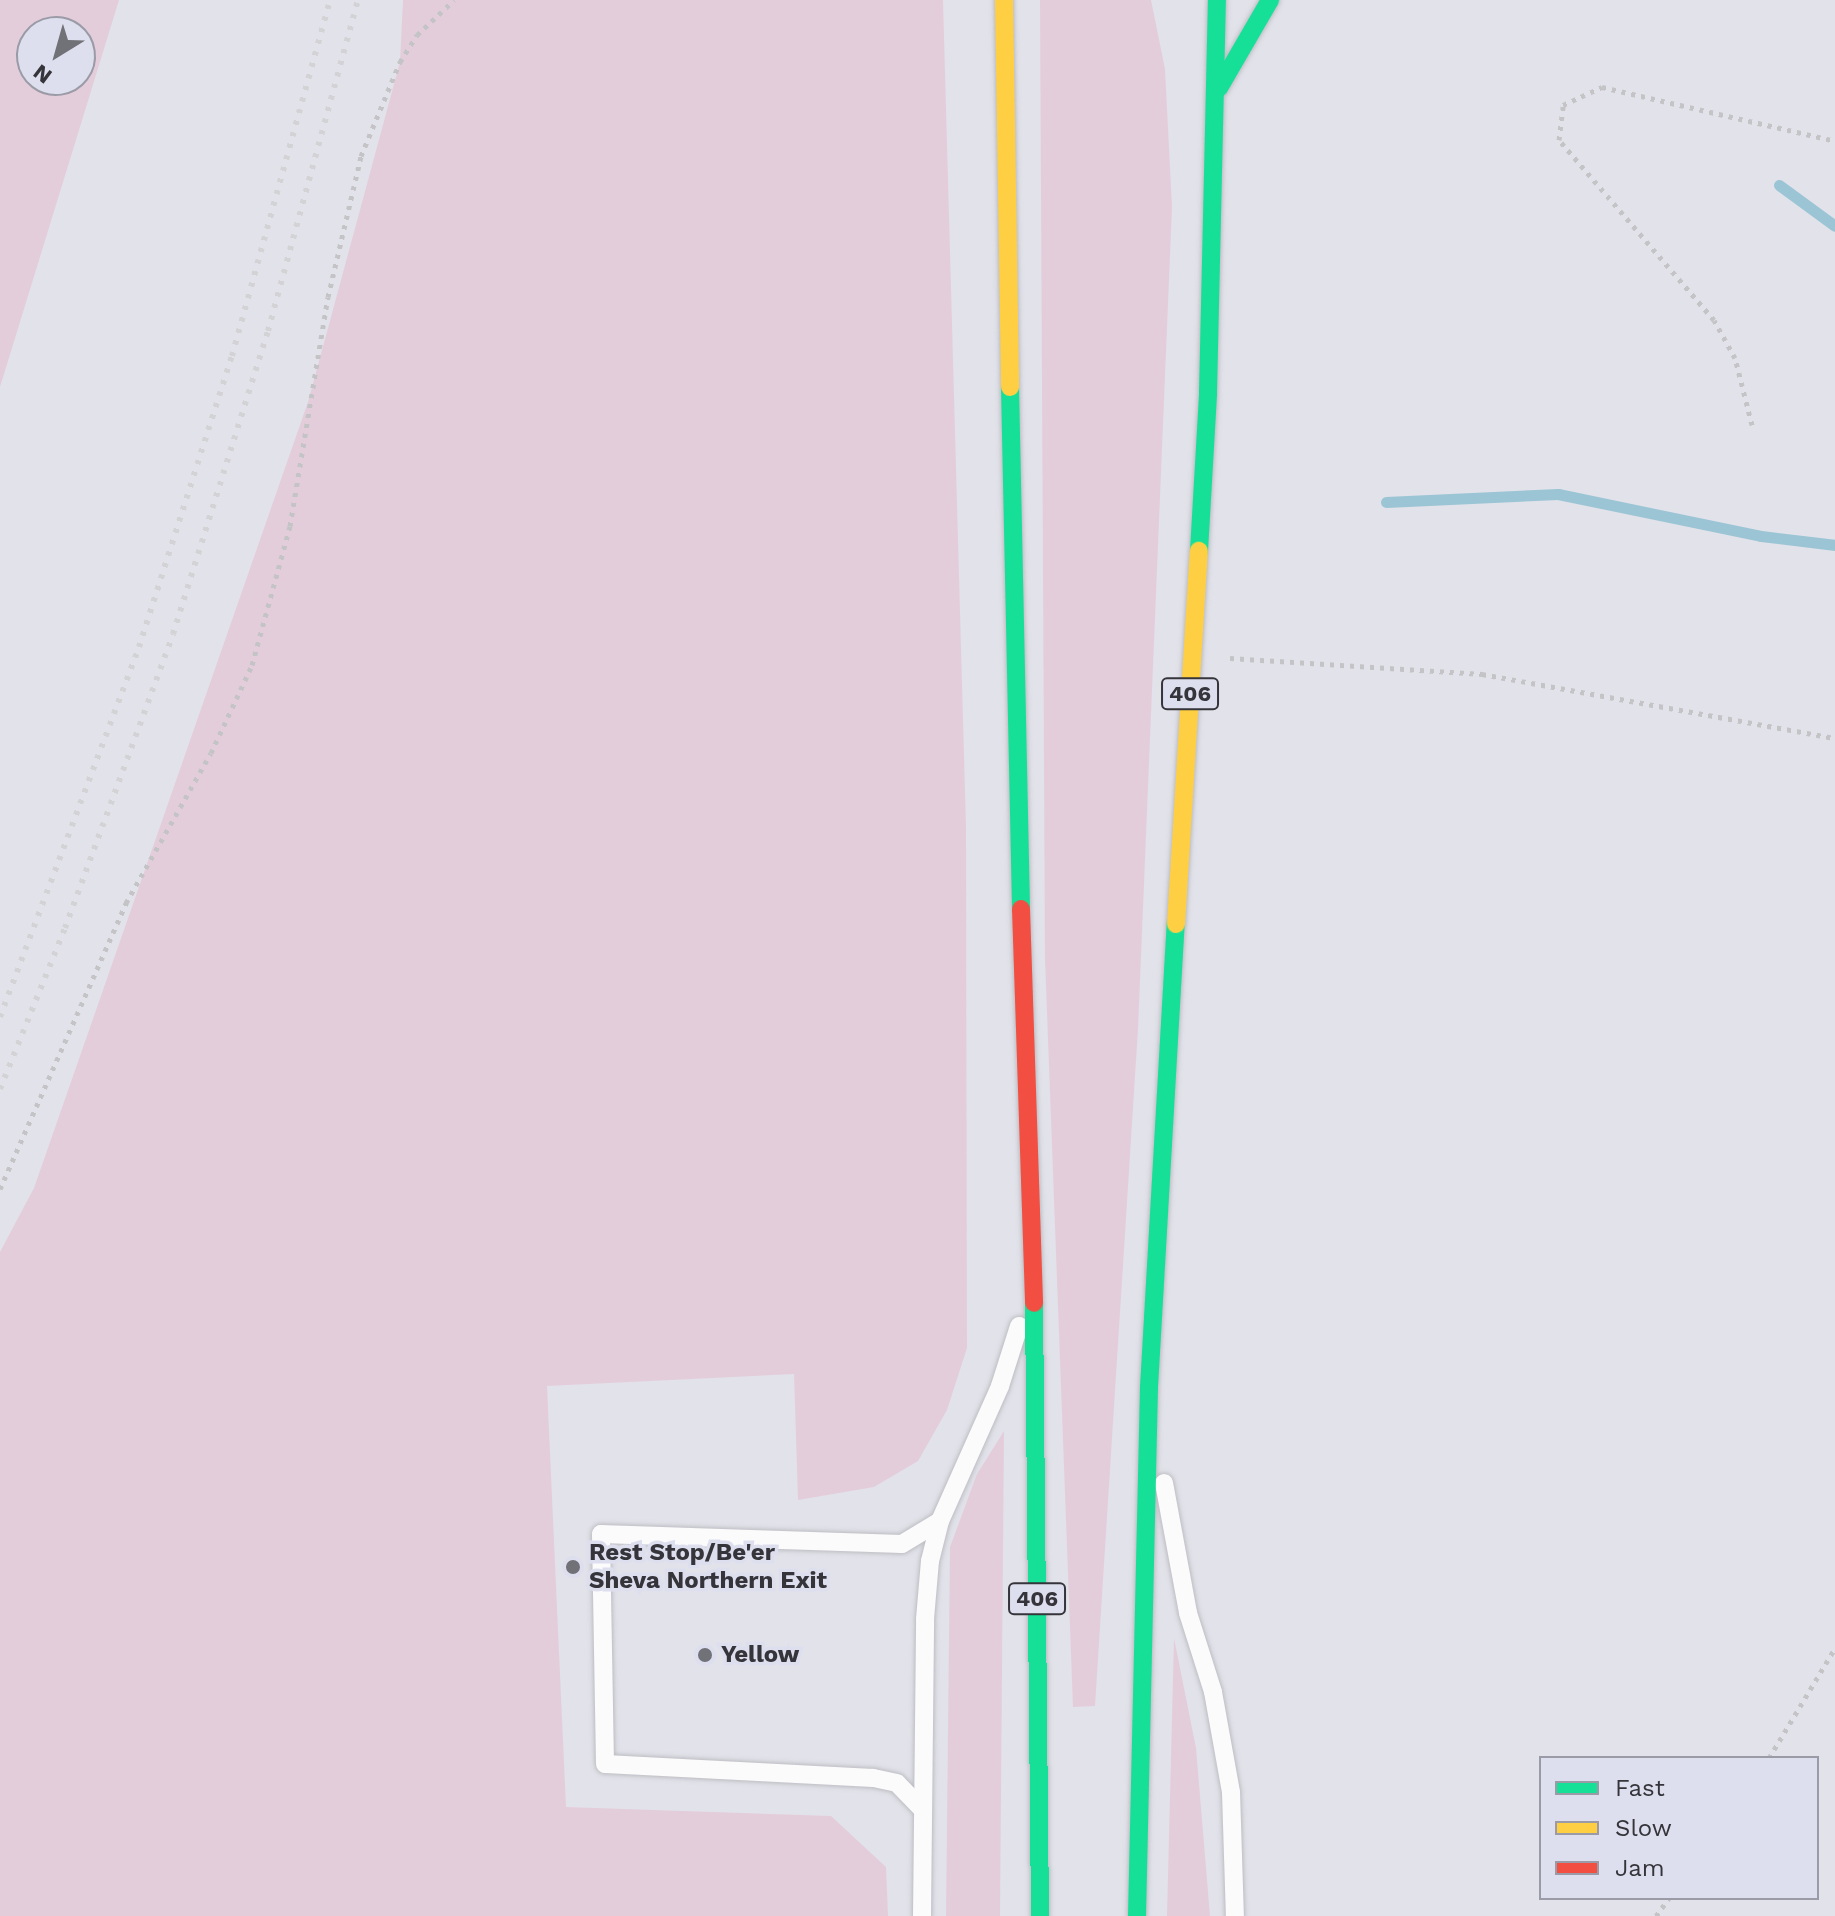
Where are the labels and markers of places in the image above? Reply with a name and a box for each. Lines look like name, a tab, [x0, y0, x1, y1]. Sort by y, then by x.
place label: Rest Stop/Be'er Sheva Northern Exit	[589, 1539, 827, 1595]
marker: Rest Stop/Be'er Sheva Northern Exit	[564, 1558, 582, 1576]
place label: Yellow	[721, 1641, 799, 1669]
marker: Yellow	[696, 1646, 714, 1664]

